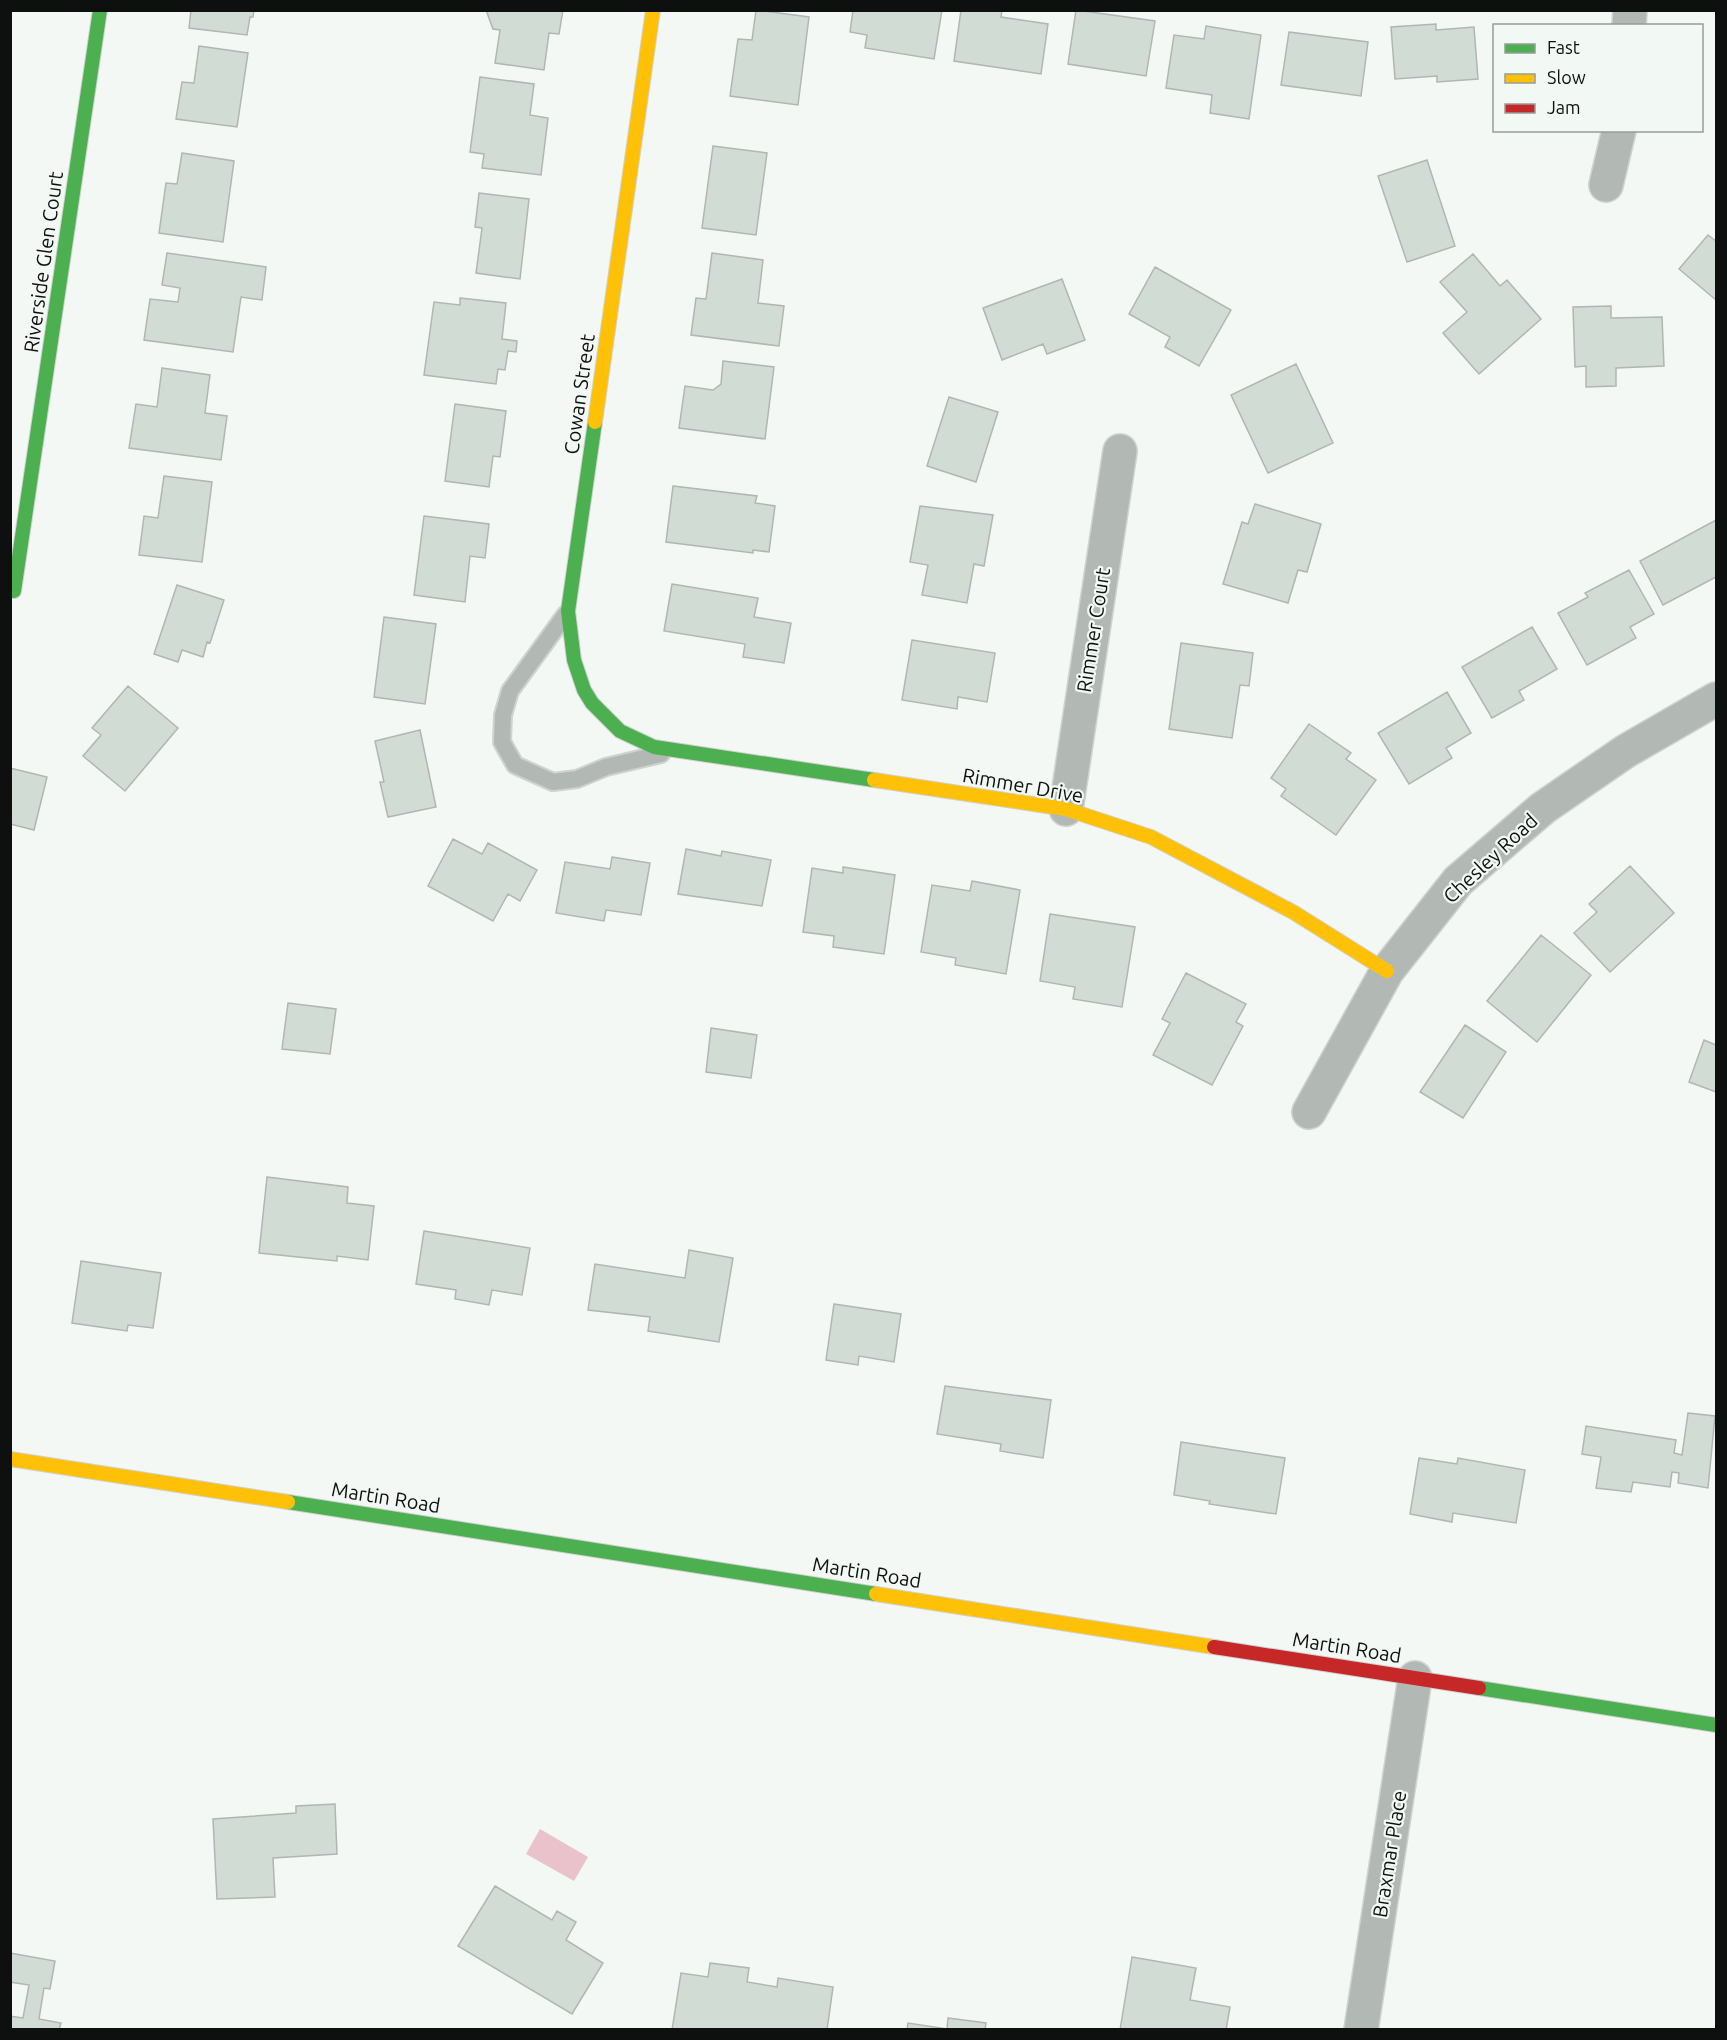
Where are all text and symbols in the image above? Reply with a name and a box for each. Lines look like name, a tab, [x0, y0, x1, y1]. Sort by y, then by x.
legend	[1493, 24, 1703, 132]
text: Fast	[1547, 37, 1580, 57]
text: Slow	[1547, 67, 1586, 87]
text: Jam	[1547, 97, 1581, 117]
street label: Riverside Glen Court	[19, 170, 67, 354]
street label: Cowan Street	[559, 332, 599, 456]
street label: Rimmer Court	[1072, 566, 1114, 694]
street label: Rimmer Drive	[961, 763, 1085, 807]
street label: Chesley Road	[1438, 809, 1542, 907]
street label: Martin Road	[330, 1477, 442, 1517]
street label: Martin Road	[811, 1552, 923, 1592]
street label: Martin Road	[1291, 1627, 1403, 1667]
street label: Braxmar Place	[1368, 1789, 1410, 1919]

